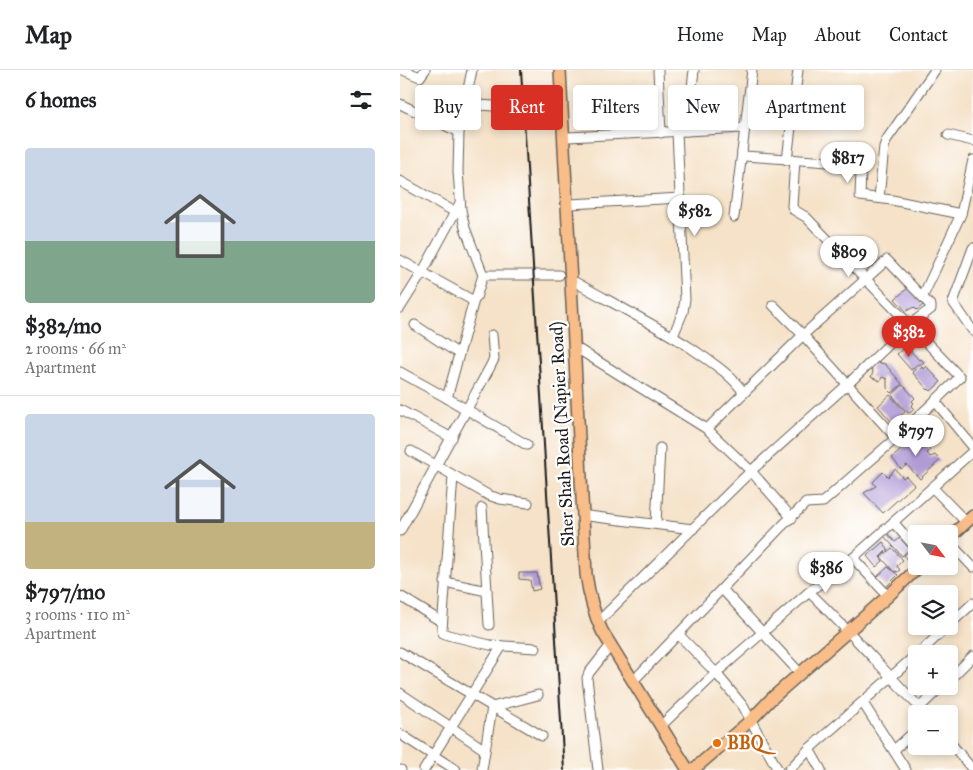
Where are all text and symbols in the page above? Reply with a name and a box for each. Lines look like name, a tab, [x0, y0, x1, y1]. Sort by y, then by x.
text: Map	[25, 20, 72, 50]
text: Home	[677, 24, 724, 46]
text: Map	[752, 24, 787, 46]
text: About	[815, 24, 861, 46]
text: Contact	[889, 24, 948, 46]
chip: Buy	[415, 85, 481, 130]
chip: Rent	[491, 85, 563, 130]
chip: Filters	[573, 85, 658, 130]
chip: New	[668, 85, 738, 130]
chip: Apartment	[748, 85, 864, 130]
icon: filters	[347, 86, 375, 114]
text: 6 homes	[25, 87, 97, 113]
pin: $817	[818, 142, 878, 184]
text: $817	[832, 148, 864, 167]
icon: home	[155, 181, 245, 271]
pin: $582	[665, 194, 725, 237]
text: $582	[678, 201, 712, 220]
pin: $809	[819, 236, 879, 278]
text: $809	[831, 242, 867, 261]
text: $382/mo	[25, 313, 101, 339]
pin: $382	[879, 316, 939, 358]
street label: Sher Shah Road (Napier Road)	[545, 321, 580, 547]
text: $382	[893, 322, 925, 341]
text: 2 rooms · 66 m²	[25, 339, 126, 358]
text: Apartment	[25, 358, 97, 377]
pin: $797	[886, 414, 946, 457]
text: $797	[898, 421, 934, 440]
icon: home	[155, 446, 245, 536]
north arrow	[908, 525, 958, 575]
map controls	[908, 525, 958, 755]
pin: $386	[796, 552, 856, 594]
text: $386	[810, 558, 842, 577]
text: $797/mo	[25, 579, 105, 605]
button: layers	[908, 585, 958, 635]
text: 3 rooms · 110 m²	[25, 605, 130, 624]
text: Apartment	[25, 624, 97, 643]
button: +	[908, 645, 958, 695]
button: −	[908, 705, 958, 755]
place label: BBQ	[727, 732, 777, 755]
marker: BBQ	[711, 737, 723, 749]

